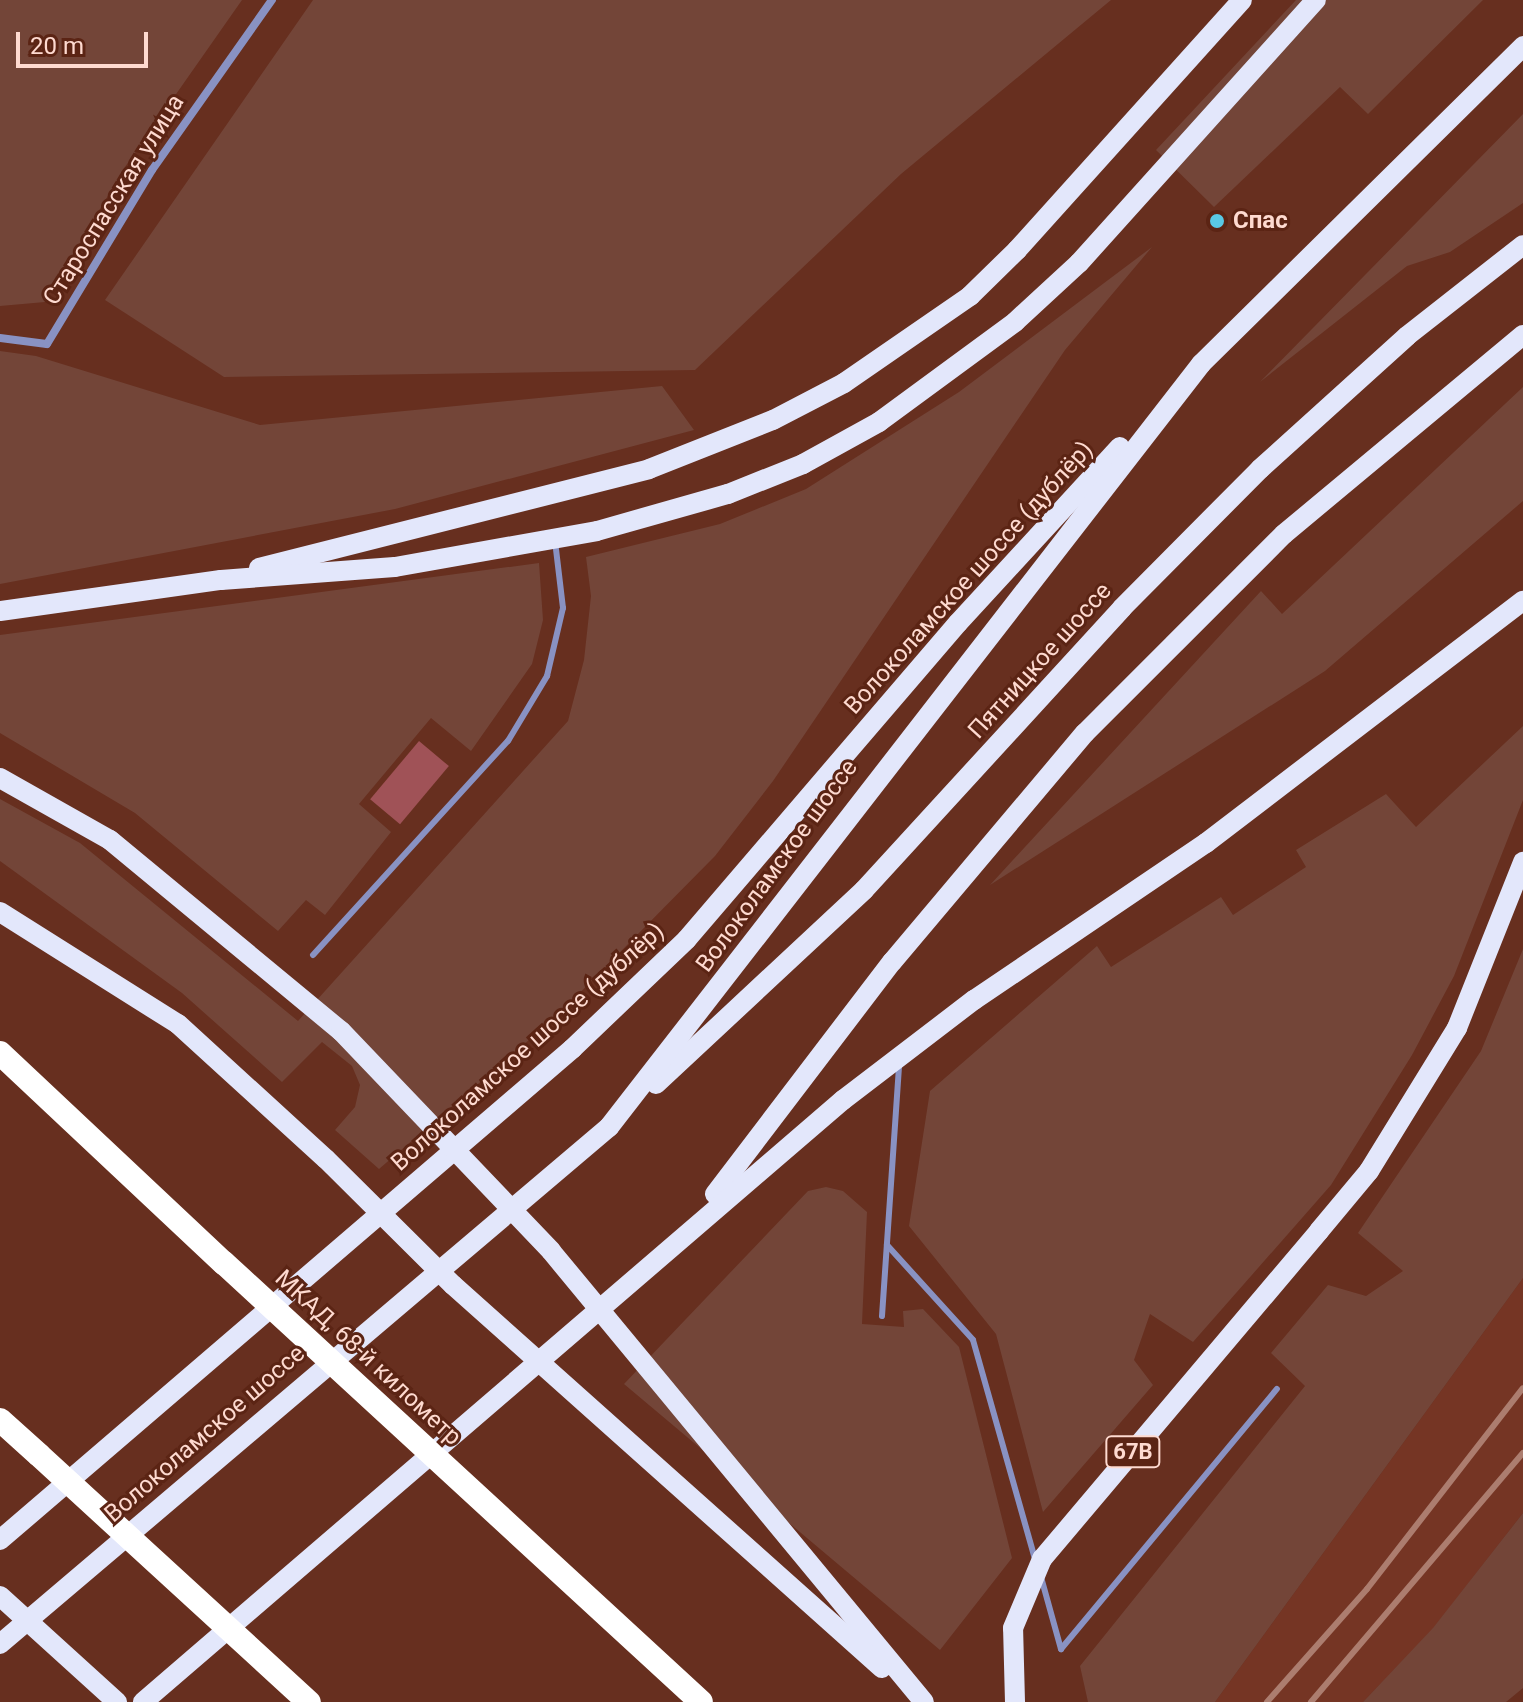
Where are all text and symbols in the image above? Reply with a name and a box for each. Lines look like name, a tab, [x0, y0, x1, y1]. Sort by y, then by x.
scale bar	[20, 16, 152, 66]
text: 20 m	[30, 32, 84, 60]
street label: Староспасская улица	[37, 89, 191, 311]
place label: Спас	[1233, 207, 1288, 235]
marker: Спас	[1208, 212, 1226, 230]
street label: Волоколамское шоссе (дублёр)	[839, 436, 1099, 720]
street label: Пятницкое шоссе	[962, 577, 1118, 745]
street label: Волоколамское шоссе	[690, 754, 864, 978]
street label: Волоколамское шоссе (дублёр)	[386, 917, 670, 1177]
street label: МКАД, 68-й километр	[269, 1264, 467, 1452]
street label: Волоколамское шоссе	[99, 1339, 311, 1529]
road number: 67B	[1105, 1434, 1161, 1470]

